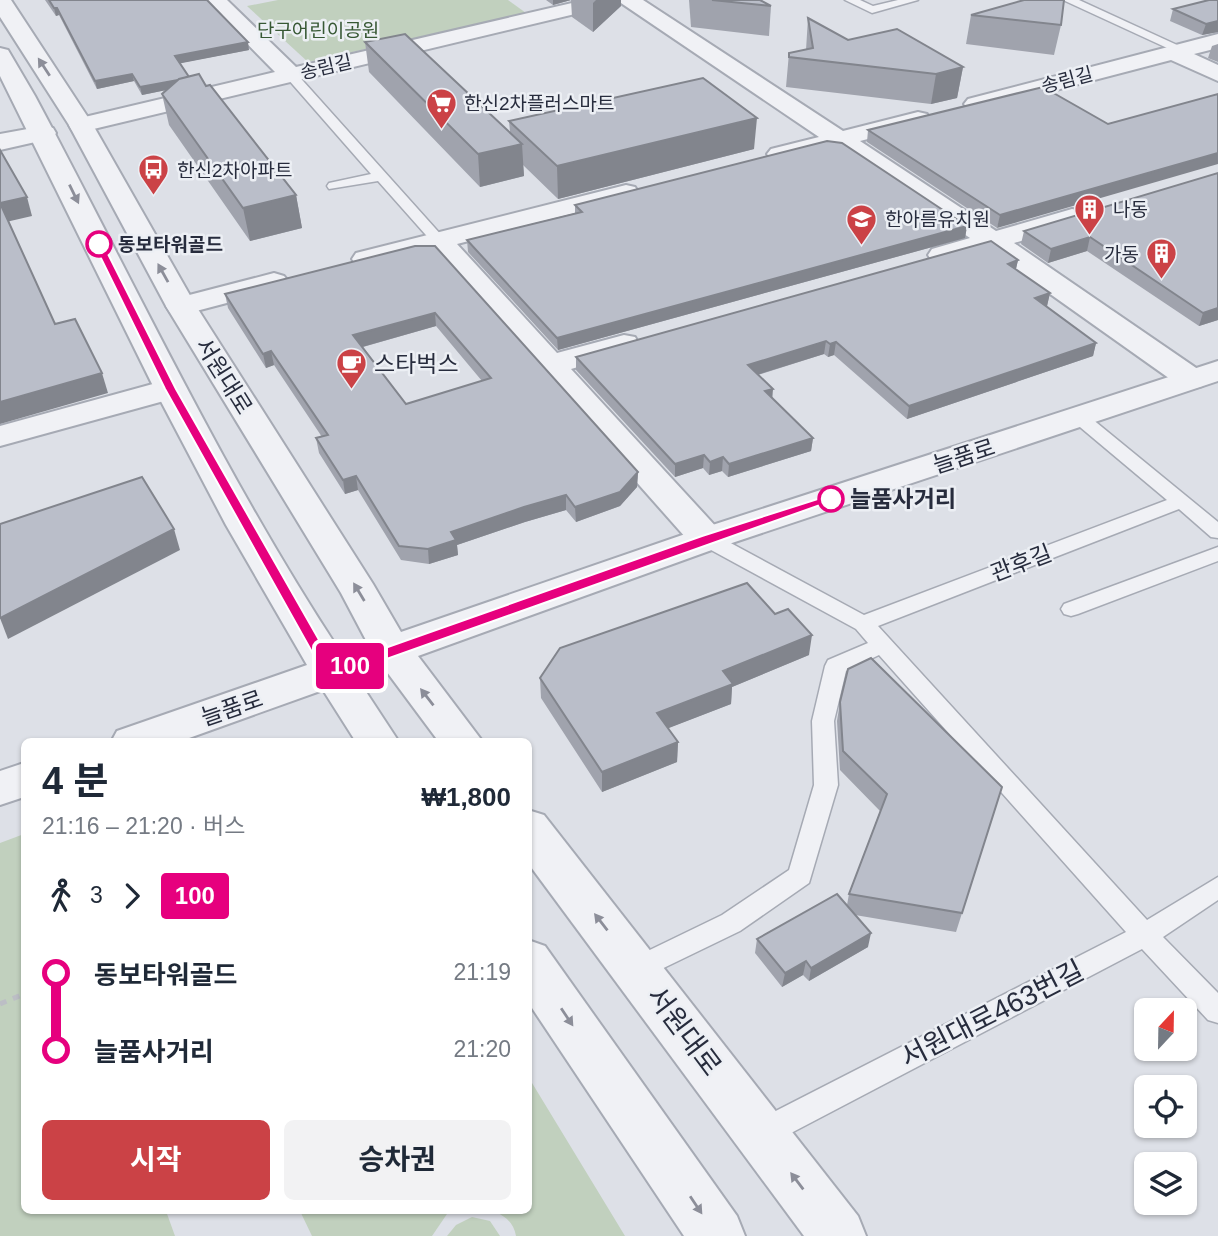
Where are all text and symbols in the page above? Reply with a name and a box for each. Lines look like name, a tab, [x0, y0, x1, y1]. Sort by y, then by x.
park label: 단구어린이공원	[257, 20, 379, 41]
street label: 송림길	[298, 51, 354, 83]
one-way arrow	[38, 58, 51, 77]
street label: 송림길	[1039, 63, 1095, 97]
supermarket icon: 한신2차플러스마트	[424, 86, 458, 130]
place label: 한신2차플러스마트	[464, 93, 614, 114]
bus stop icon: 한신2차아파트	[137, 153, 171, 197]
place label: 한신2차아파트	[177, 160, 292, 181]
one-way arrow	[68, 184, 80, 204]
building icon: 나동	[1073, 192, 1107, 236]
place label: 나동	[1113, 199, 1148, 220]
school or university icon: 한아름유치원	[845, 202, 879, 246]
place label: 한아름유치원	[885, 209, 990, 230]
marker: 동보타워골드	[86, 231, 112, 257]
place label: 동보타워골드	[118, 234, 223, 255]
building icon: 가동	[1145, 237, 1179, 281]
place label: 가동	[1104, 244, 1139, 265]
one-way arrow	[157, 263, 168, 283]
street label: 서원대로	[191, 333, 257, 419]
cafe icon: 스타벅스	[334, 347, 368, 391]
place label: 스타벅스	[374, 351, 459, 377]
street label: 늘품로	[930, 434, 998, 478]
marker: 늘품사거리	[818, 486, 844, 512]
place label: 늘품사거리	[850, 486, 956, 512]
street label: 관후길	[987, 539, 1055, 587]
one-way arrow	[353, 582, 365, 601]
line badge: 100	[310, 643, 390, 689]
text: 100	[330, 652, 370, 679]
street label: 늘품로	[198, 685, 266, 731]
one-way arrow	[420, 688, 435, 706]
text: 4 분	[42, 760, 109, 802]
text: ₩1,800	[421, 782, 511, 812]
text: 21:16 – 21:20 · 버스	[42, 813, 245, 839]
icon: walk	[42, 877, 80, 915]
icon: forward	[113, 877, 151, 915]
text: 3	[90, 882, 103, 908]
text: 100	[175, 882, 215, 909]
one-way arrow	[594, 913, 608, 931]
street label: 서원대로463번길	[895, 954, 1089, 1074]
text: 21:19	[453, 959, 511, 985]
text: 동보타워골드	[94, 960, 238, 990]
street label: 서원대로	[641, 981, 727, 1081]
north arrow	[1134, 998, 1197, 1060]
map controls	[1134, 998, 1197, 1215]
one-way arrow	[560, 1008, 574, 1026]
text: 21:20	[453, 1036, 511, 1062]
text: 늘품사거리	[94, 1037, 214, 1067]
button: locate	[1134, 1075, 1197, 1138]
button: 시작	[42, 1120, 270, 1200]
button: 승차권	[284, 1120, 511, 1200]
button: layers	[1134, 1152, 1197, 1215]
one-way arrow	[790, 1173, 805, 1191]
one-way arrow	[689, 1196, 703, 1214]

